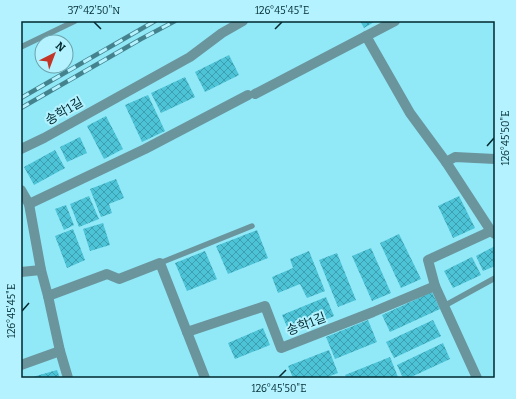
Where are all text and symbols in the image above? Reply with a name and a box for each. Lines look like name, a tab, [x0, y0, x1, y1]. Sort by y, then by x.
text: 37°42'50"N	[68, 5, 120, 17]
text: 126°45'45"E	[255, 5, 309, 17]
north arrow	[34, 34, 74, 74]
text: N	[53, 39, 68, 55]
street label: 송학1길	[42, 94, 86, 128]
text: 126°45'50"E	[500, 111, 512, 165]
text: 126°45'45"E	[6, 284, 18, 338]
street label: 송학1길	[284, 310, 328, 338]
text: 126°45'50"E	[252, 383, 306, 395]

